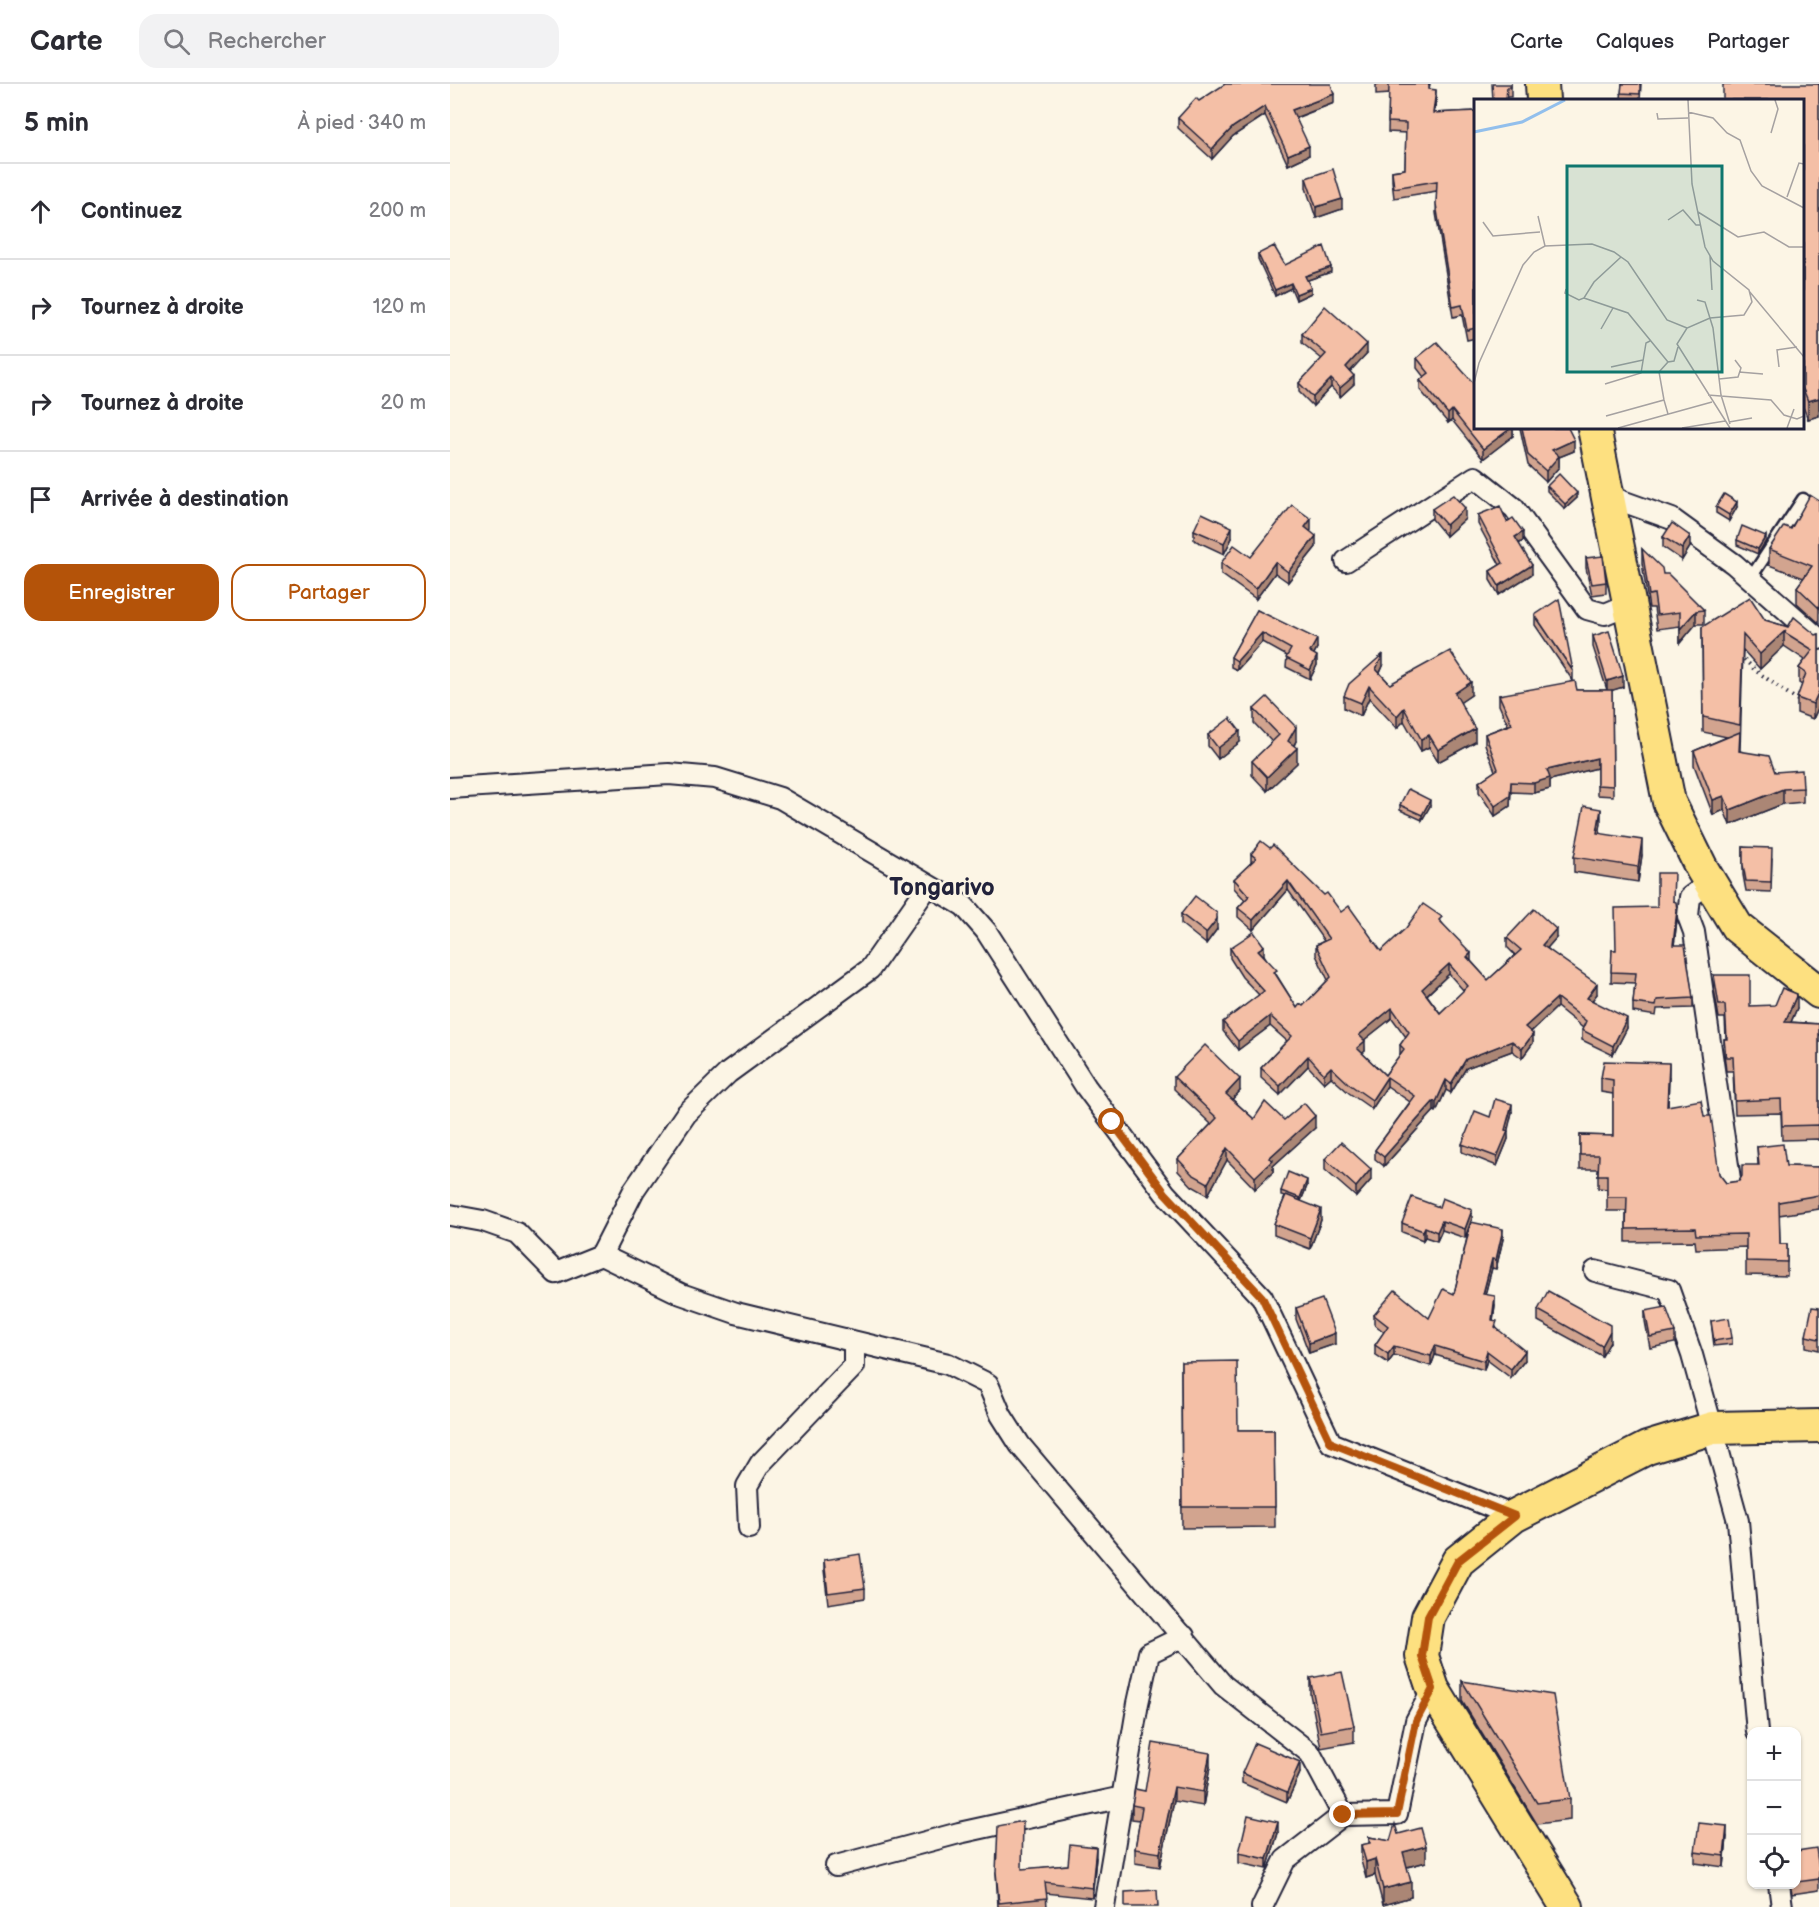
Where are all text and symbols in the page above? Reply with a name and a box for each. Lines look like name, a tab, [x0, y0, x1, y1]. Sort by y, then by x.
search box	[139, 14, 559, 68]
text: Carte	[30, 25, 103, 58]
icon: search	[160, 25, 193, 58]
text: Rechercher	[208, 28, 326, 55]
text: Carte	[1510, 29, 1563, 54]
text: Calques	[1596, 29, 1674, 54]
text: Partager	[1707, 29, 1789, 54]
inset map	[1474, 99, 1804, 429]
text: 5 min	[24, 108, 89, 139]
text: À pied · 340 m	[298, 111, 426, 135]
icon: ahead	[24, 195, 57, 228]
text: Continuez	[81, 198, 182, 225]
text: 200 m	[369, 199, 426, 223]
icon: right	[24, 291, 57, 324]
text: Tournez à droite	[81, 294, 244, 321]
text: 120 m	[373, 295, 426, 319]
icon: right	[24, 387, 57, 420]
text: Tournez à droite	[81, 390, 244, 417]
text: 20 m	[381, 391, 426, 415]
icon: arrive	[24, 483, 57, 516]
text: Arrivée à destination	[81, 486, 289, 513]
button: Enregistrer	[24, 564, 219, 621]
button: Partager	[231, 564, 426, 621]
district label: Tongarivo	[889, 873, 995, 902]
route start	[1098, 1108, 1124, 1134]
map controls	[1747, 1727, 1801, 1889]
button: +	[1747, 1727, 1801, 1781]
button: −	[1747, 1781, 1801, 1835]
route end	[1329, 1801, 1355, 1827]
button: locate	[1747, 1835, 1801, 1889]

